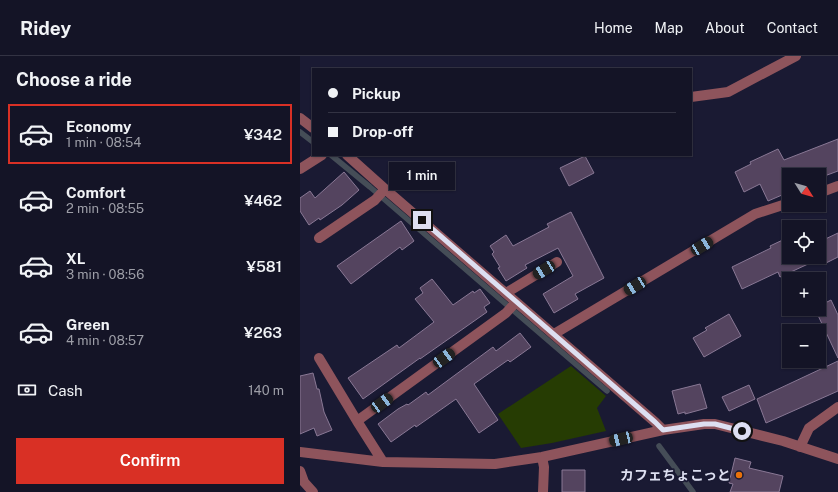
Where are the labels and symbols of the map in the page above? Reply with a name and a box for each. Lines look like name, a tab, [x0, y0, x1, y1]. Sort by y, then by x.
callout: 1 min	[389, 162, 455, 190]
north arrow	[782, 168, 826, 212]
route end	[413, 211, 431, 229]
car	[689, 235, 715, 257]
car	[531, 259, 557, 281]
car	[622, 275, 648, 297]
car	[431, 346, 457, 370]
car	[369, 391, 395, 415]
route start	[733, 422, 751, 440]
car	[608, 430, 634, 448]
place label: カフェちょこっと	[620, 467, 731, 483]
marker: カフェちょこっと	[734, 470, 744, 480]

